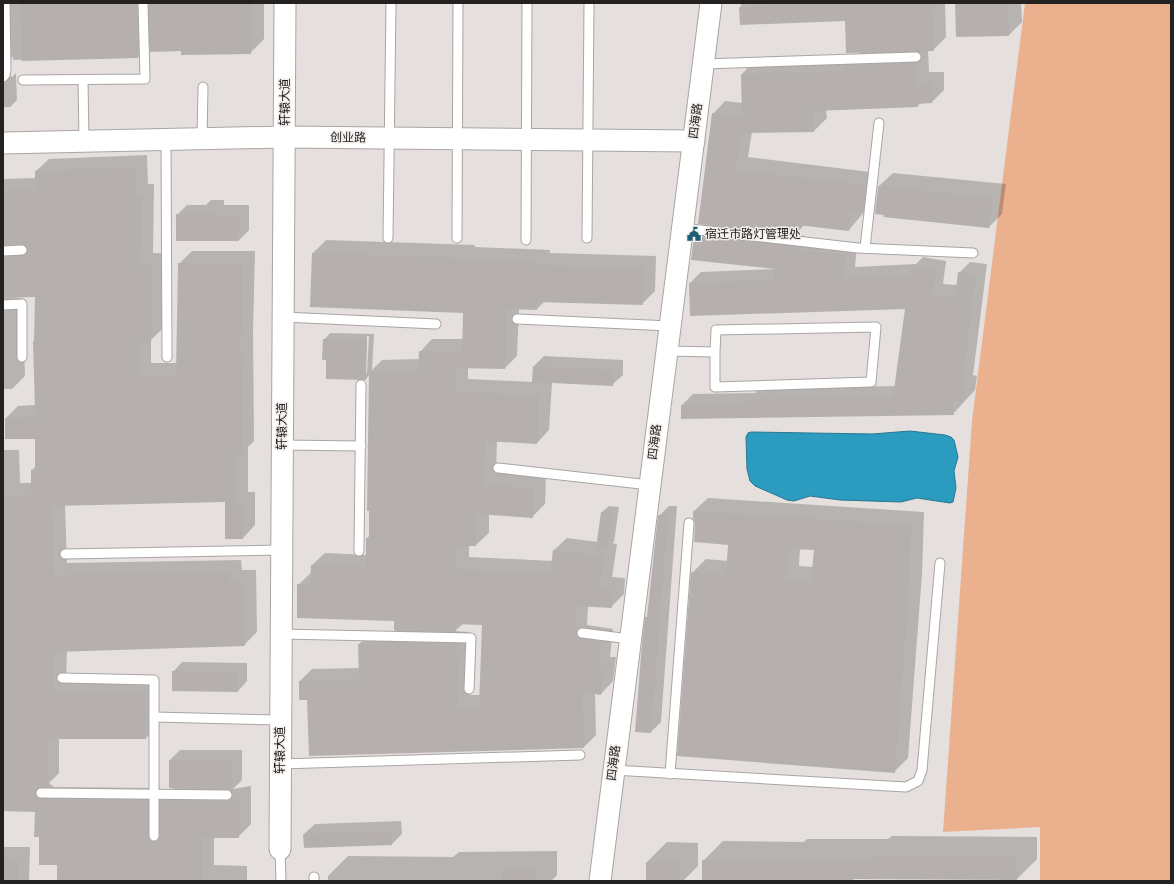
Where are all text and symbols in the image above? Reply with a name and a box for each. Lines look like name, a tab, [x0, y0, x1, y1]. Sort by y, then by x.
street label: 轩辕大道	[277, 78, 294, 126]
street label: 四海路	[685, 102, 707, 140]
street label: 创业路	[330, 129, 366, 147]
public building icon: 宿迁市路灯管理处	[686, 226, 702, 242]
place label: 宿迁市路灯管理处	[705, 226, 801, 243]
street label: 轩辕大道	[274, 402, 291, 450]
street label: 四海路	[644, 423, 666, 461]
street label: 轩辕大道	[272, 726, 289, 774]
street label: 四海路	[603, 744, 625, 782]

